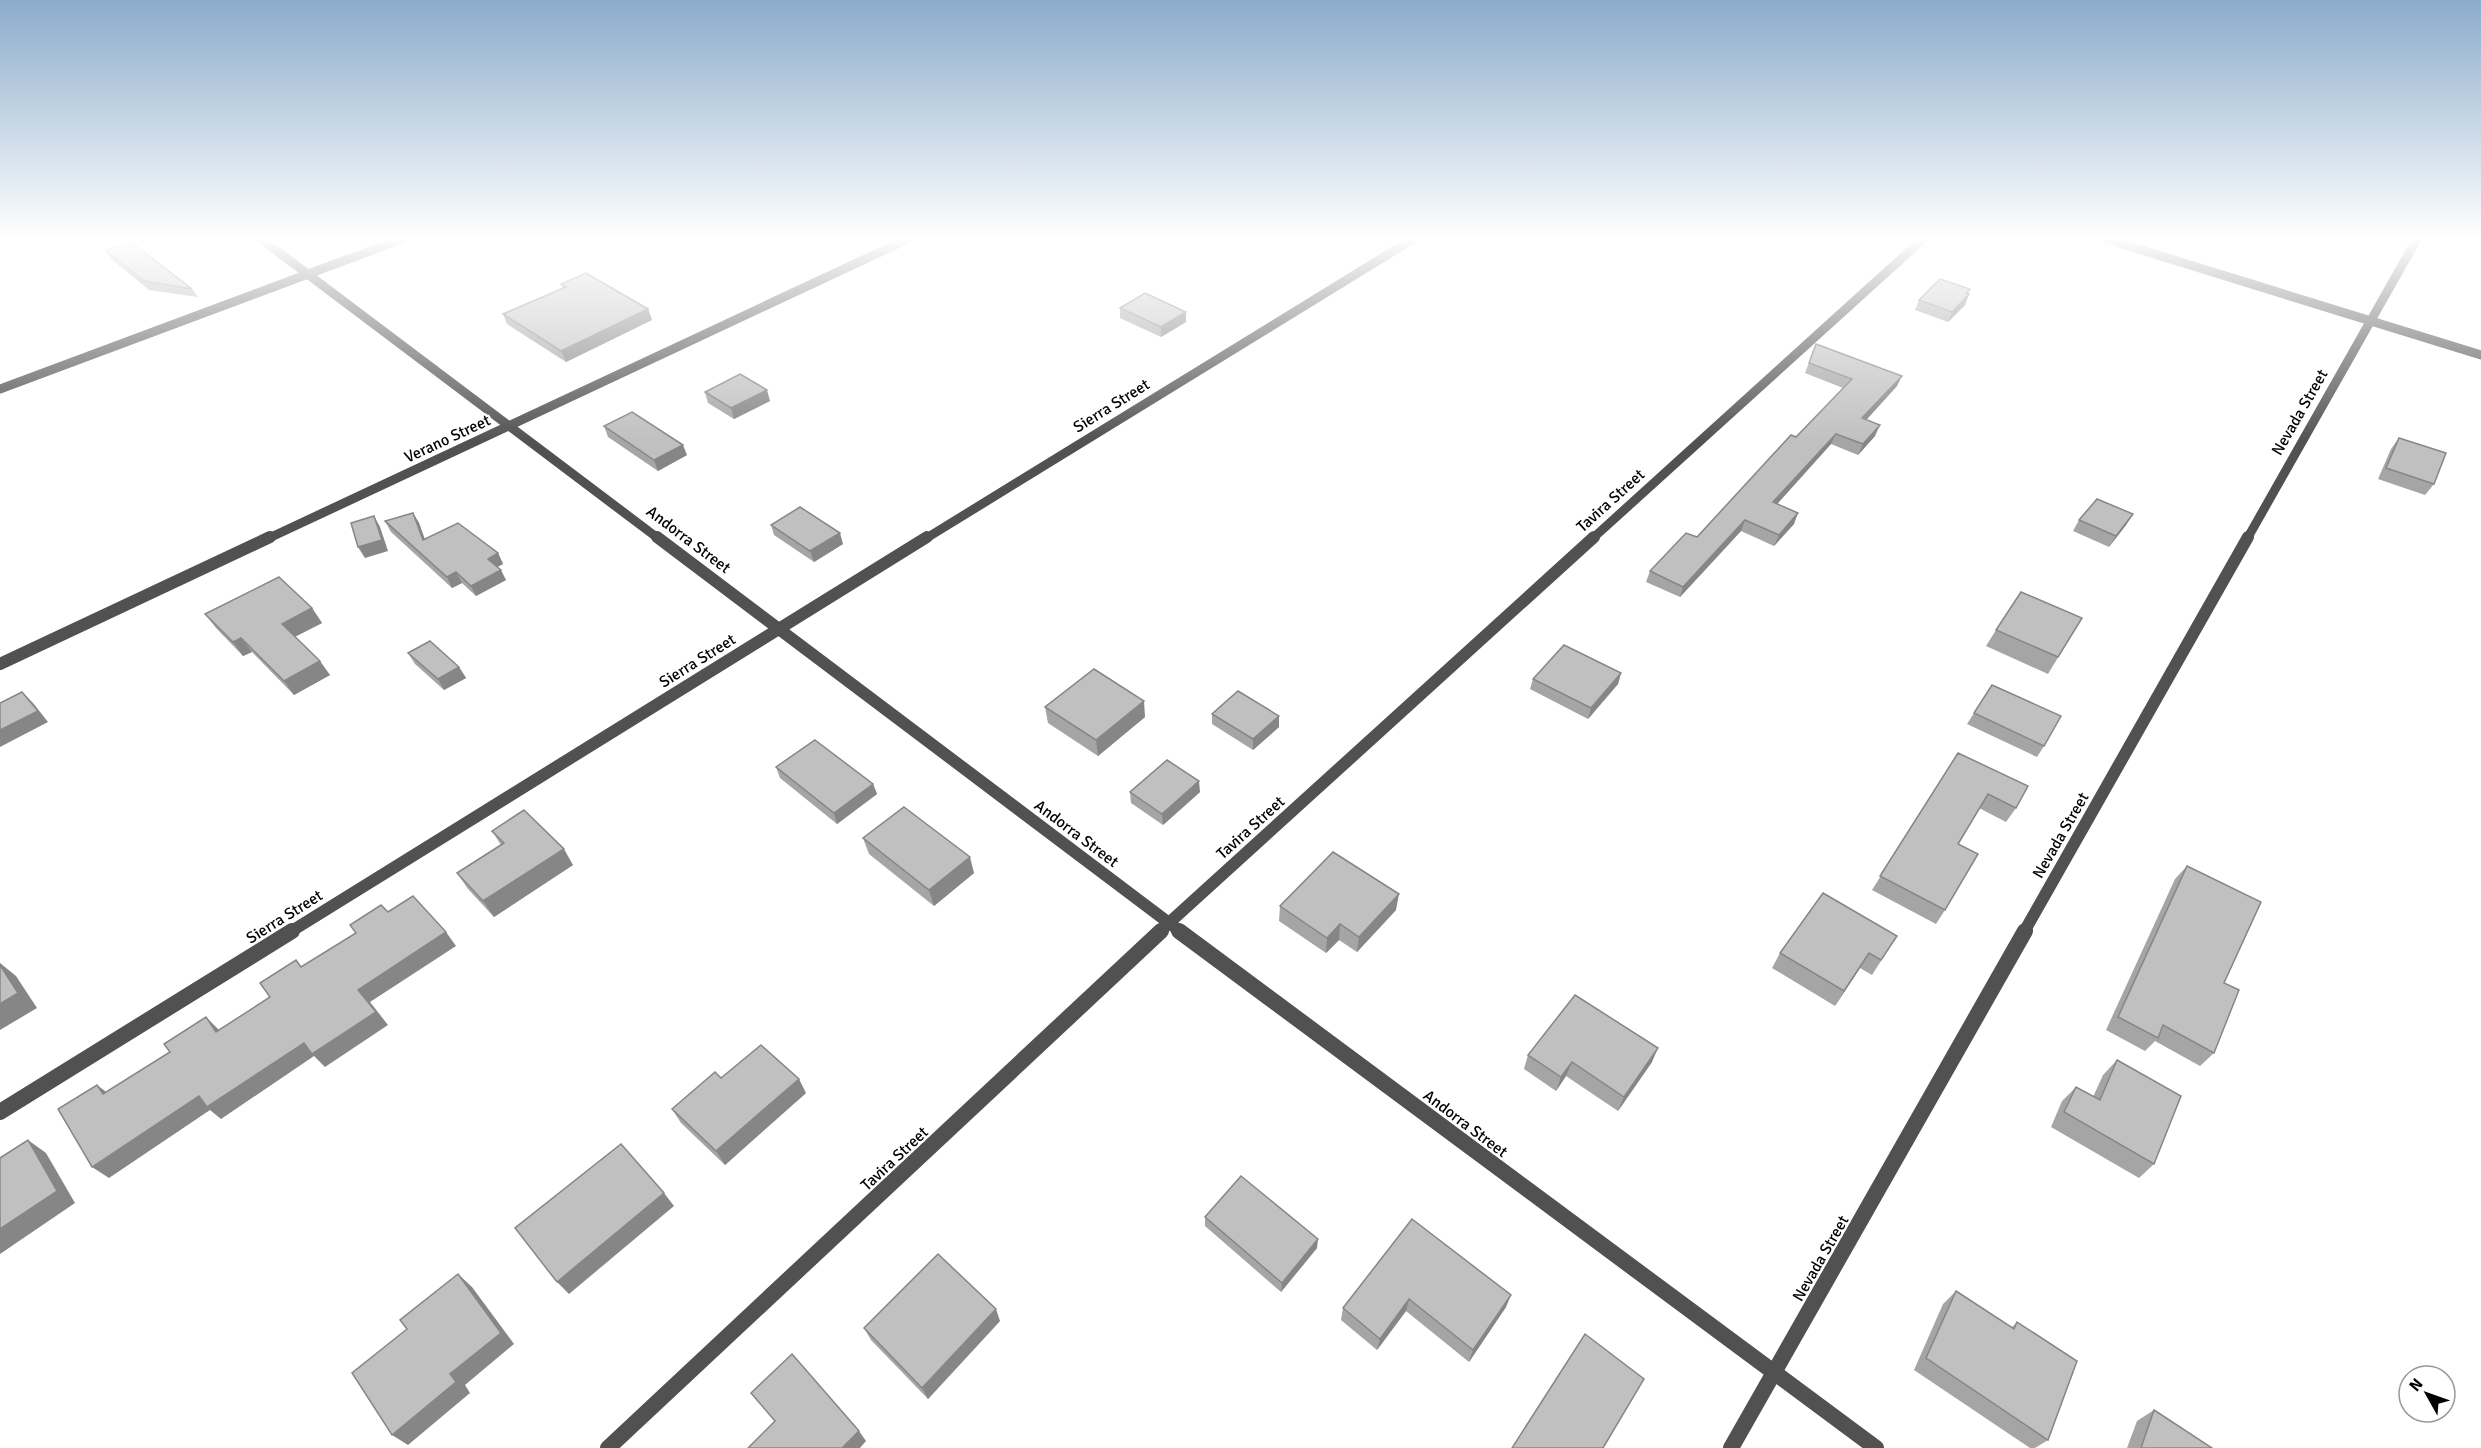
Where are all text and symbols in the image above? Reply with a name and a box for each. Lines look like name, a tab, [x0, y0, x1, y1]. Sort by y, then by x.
street label: Nevada Street	[2267, 366, 2333, 459]
street label: Sierra Street	[1070, 374, 1154, 437]
street label: Verano Street	[401, 410, 494, 468]
street label: Tavira Street	[1572, 465, 1649, 537]
street label: Andorra Street	[642, 502, 735, 578]
street label: Sierra Street	[656, 629, 740, 692]
street label: Nevada Street	[2028, 789, 2094, 882]
street label: Tavira Street	[1212, 792, 1289, 864]
street label: Andorra Street	[1030, 796, 1123, 872]
street label: Sierra Street	[243, 885, 327, 948]
street label: Andorra Street	[1419, 1086, 1512, 1162]
street label: Tavira Street	[857, 1122, 933, 1195]
street label: Nevada Street	[1788, 1212, 1854, 1305]
north arrow	[2397, 1364, 2457, 1424]
text: N	[2405, 1374, 2428, 1396]

